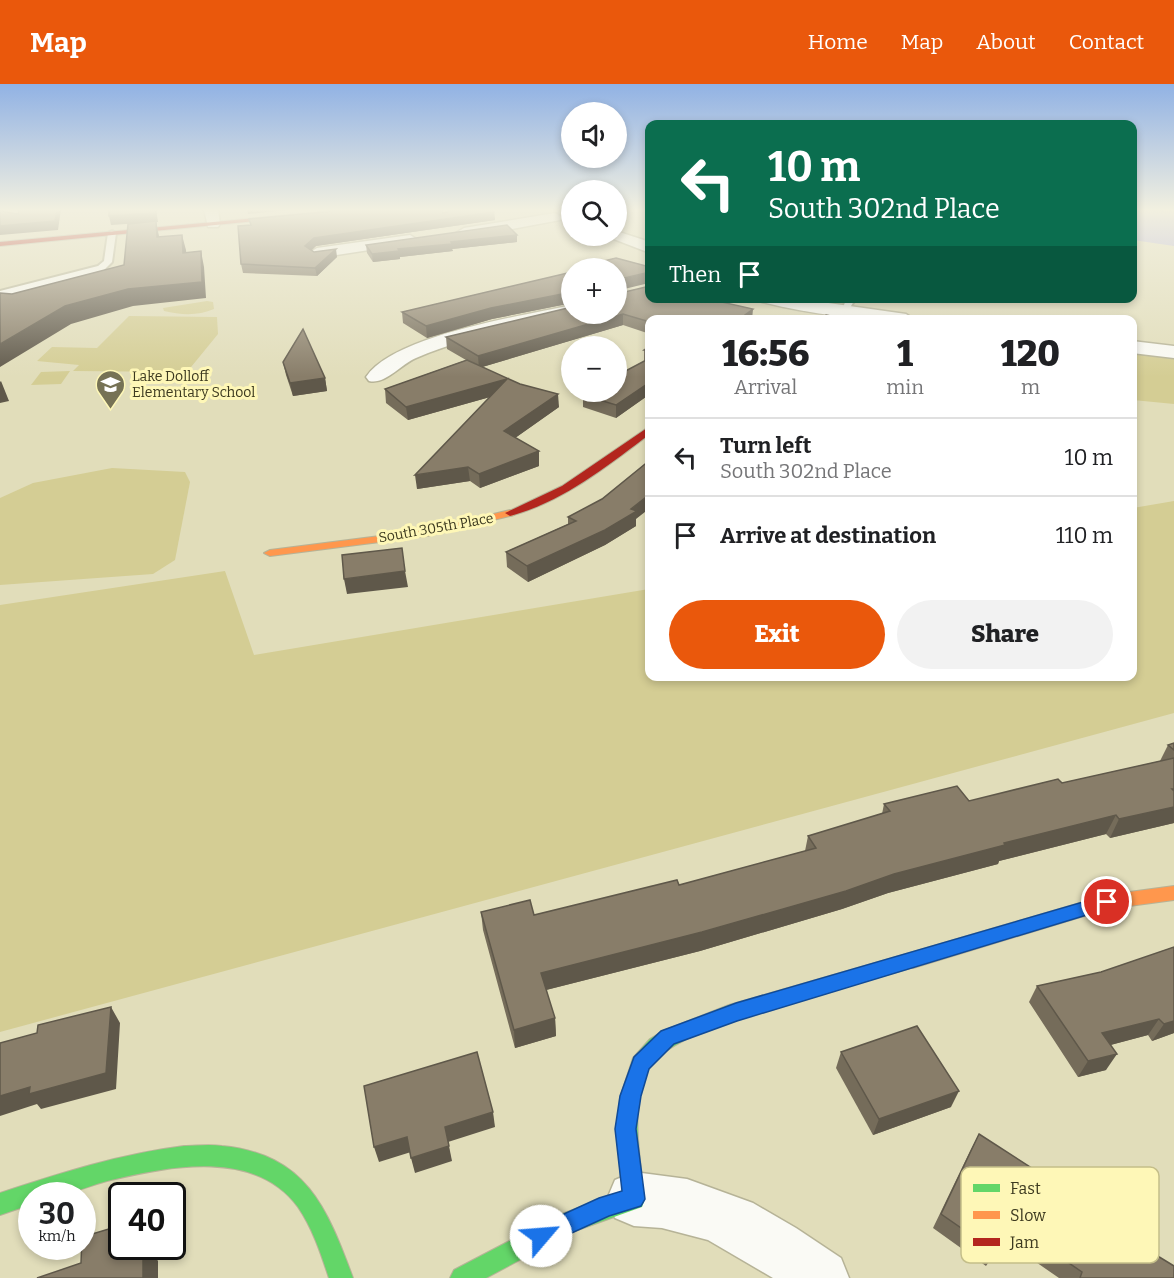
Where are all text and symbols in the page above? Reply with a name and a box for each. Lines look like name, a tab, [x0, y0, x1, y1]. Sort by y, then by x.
text: Map	[30, 26, 87, 59]
text: Home	[808, 29, 868, 55]
text: Map	[901, 29, 943, 55]
text: About	[976, 29, 1036, 55]
text: Contact	[1069, 29, 1144, 55]
map controls	[561, 102, 627, 402]
button: sound	[561, 102, 627, 168]
text: 10 m	[768, 142, 860, 192]
icon: left	[669, 144, 747, 222]
button: search	[561, 180, 627, 246]
text: South 302nd Place	[768, 193, 1000, 225]
button: +	[561, 258, 627, 324]
icon: arrive	[733, 258, 766, 291]
text: Then	[669, 261, 721, 288]
text: 16:56	[722, 332, 809, 376]
text: 1	[897, 332, 913, 376]
text: 120	[1001, 332, 1060, 376]
button: −	[561, 336, 627, 402]
school or university icon: Lake Dolloff Elementary School	[95, 368, 127, 410]
place label: Lake Dolloff Elementary School	[132, 368, 255, 401]
text: Arrival	[734, 375, 797, 399]
text: min	[886, 375, 924, 399]
text: m	[1021, 375, 1040, 399]
text: Turn left	[720, 432, 812, 459]
icon: left	[669, 441, 702, 474]
text: 10 m	[1065, 444, 1113, 471]
text: South 302nd Place	[720, 459, 892, 483]
street label: South 305th Place	[377, 510, 495, 546]
icon: arrive	[669, 519, 702, 552]
text: Arrive at destination	[720, 522, 936, 549]
text: 110 m	[1056, 522, 1113, 549]
button: Exit	[669, 600, 885, 669]
button: Share	[897, 600, 1113, 669]
pin	[1081, 876, 1132, 927]
icon: arrive	[1090, 885, 1123, 918]
legend	[961, 1167, 1159, 1263]
text: Fast	[1010, 1179, 1041, 1198]
speed limit sign: 40	[108, 1182, 186, 1260]
text: 30	[39, 1196, 75, 1232]
position arrow	[509, 1204, 573, 1268]
text: Slow	[1010, 1206, 1046, 1225]
text: km/h	[38, 1227, 76, 1245]
text: Jam	[1009, 1233, 1039, 1252]

